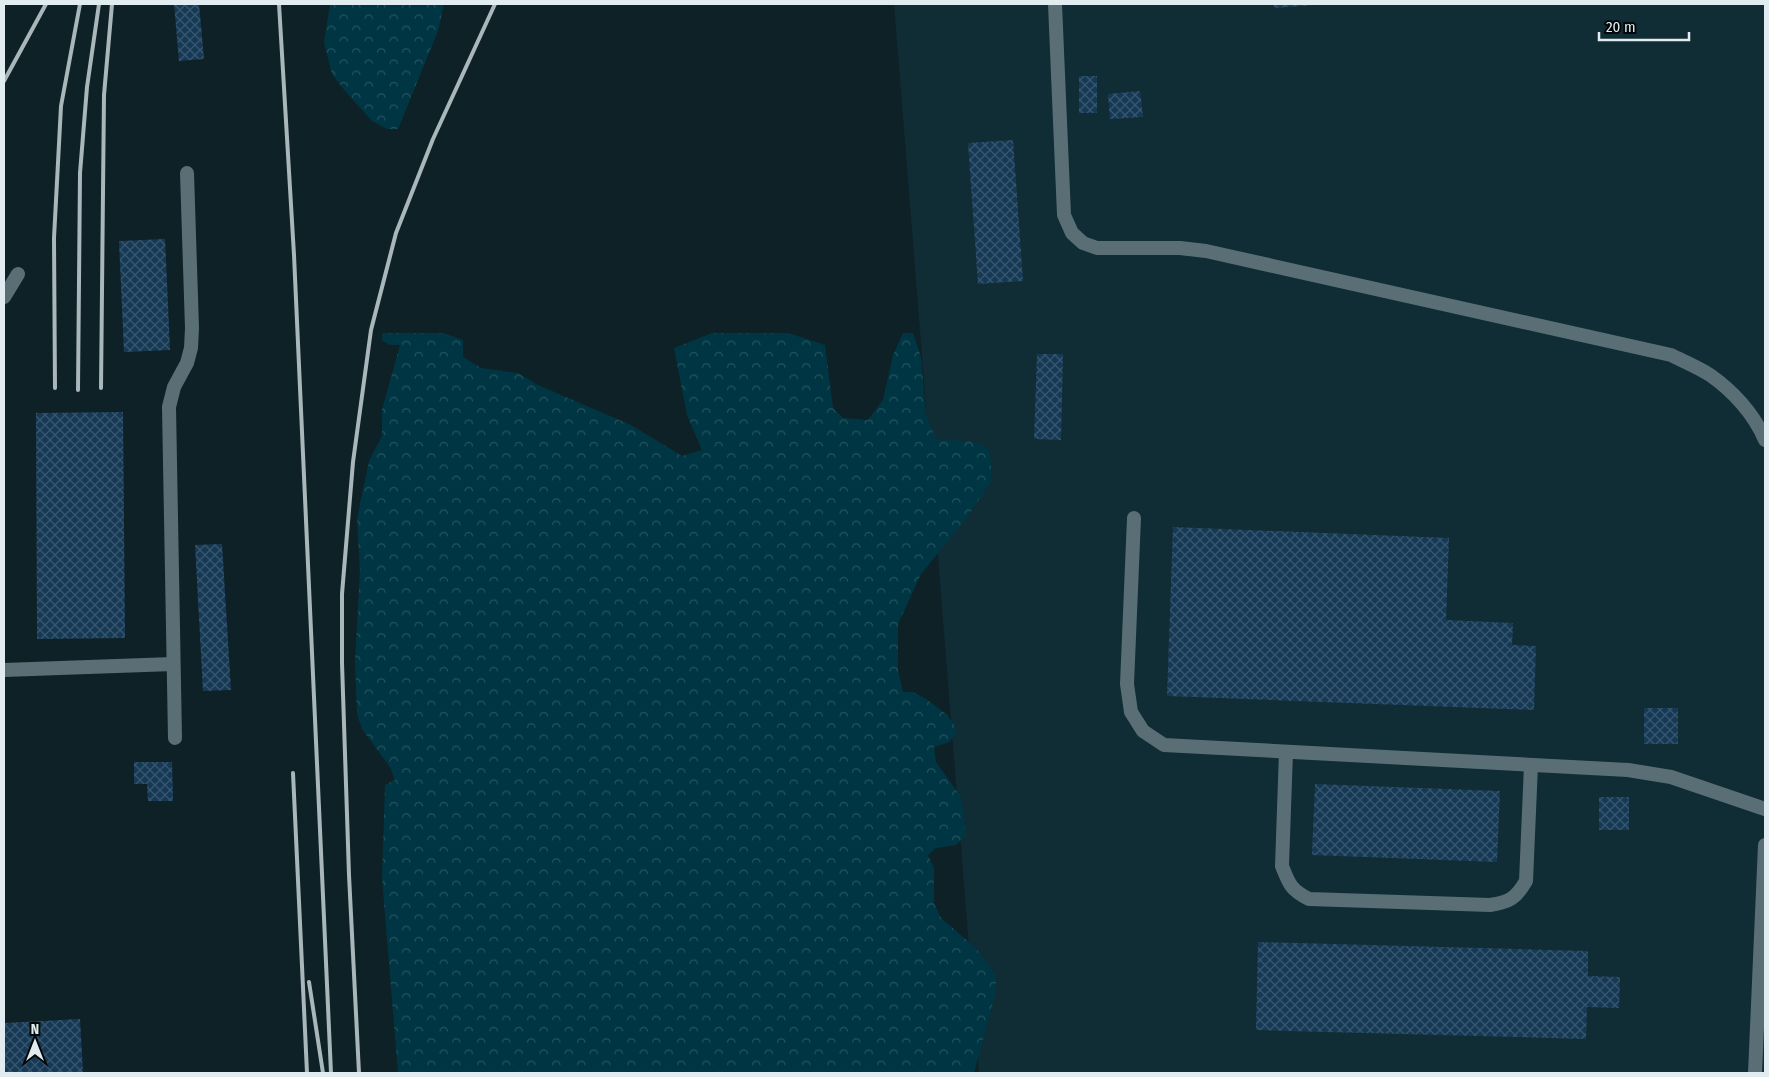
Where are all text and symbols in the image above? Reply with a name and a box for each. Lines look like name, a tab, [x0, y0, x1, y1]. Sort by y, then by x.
scale bar	[1599, 10, 1689, 42]
text: 20 m	[1606, 18, 1636, 36]
north arrow	[10, 1017, 60, 1067]
text: N	[31, 1021, 39, 1038]

